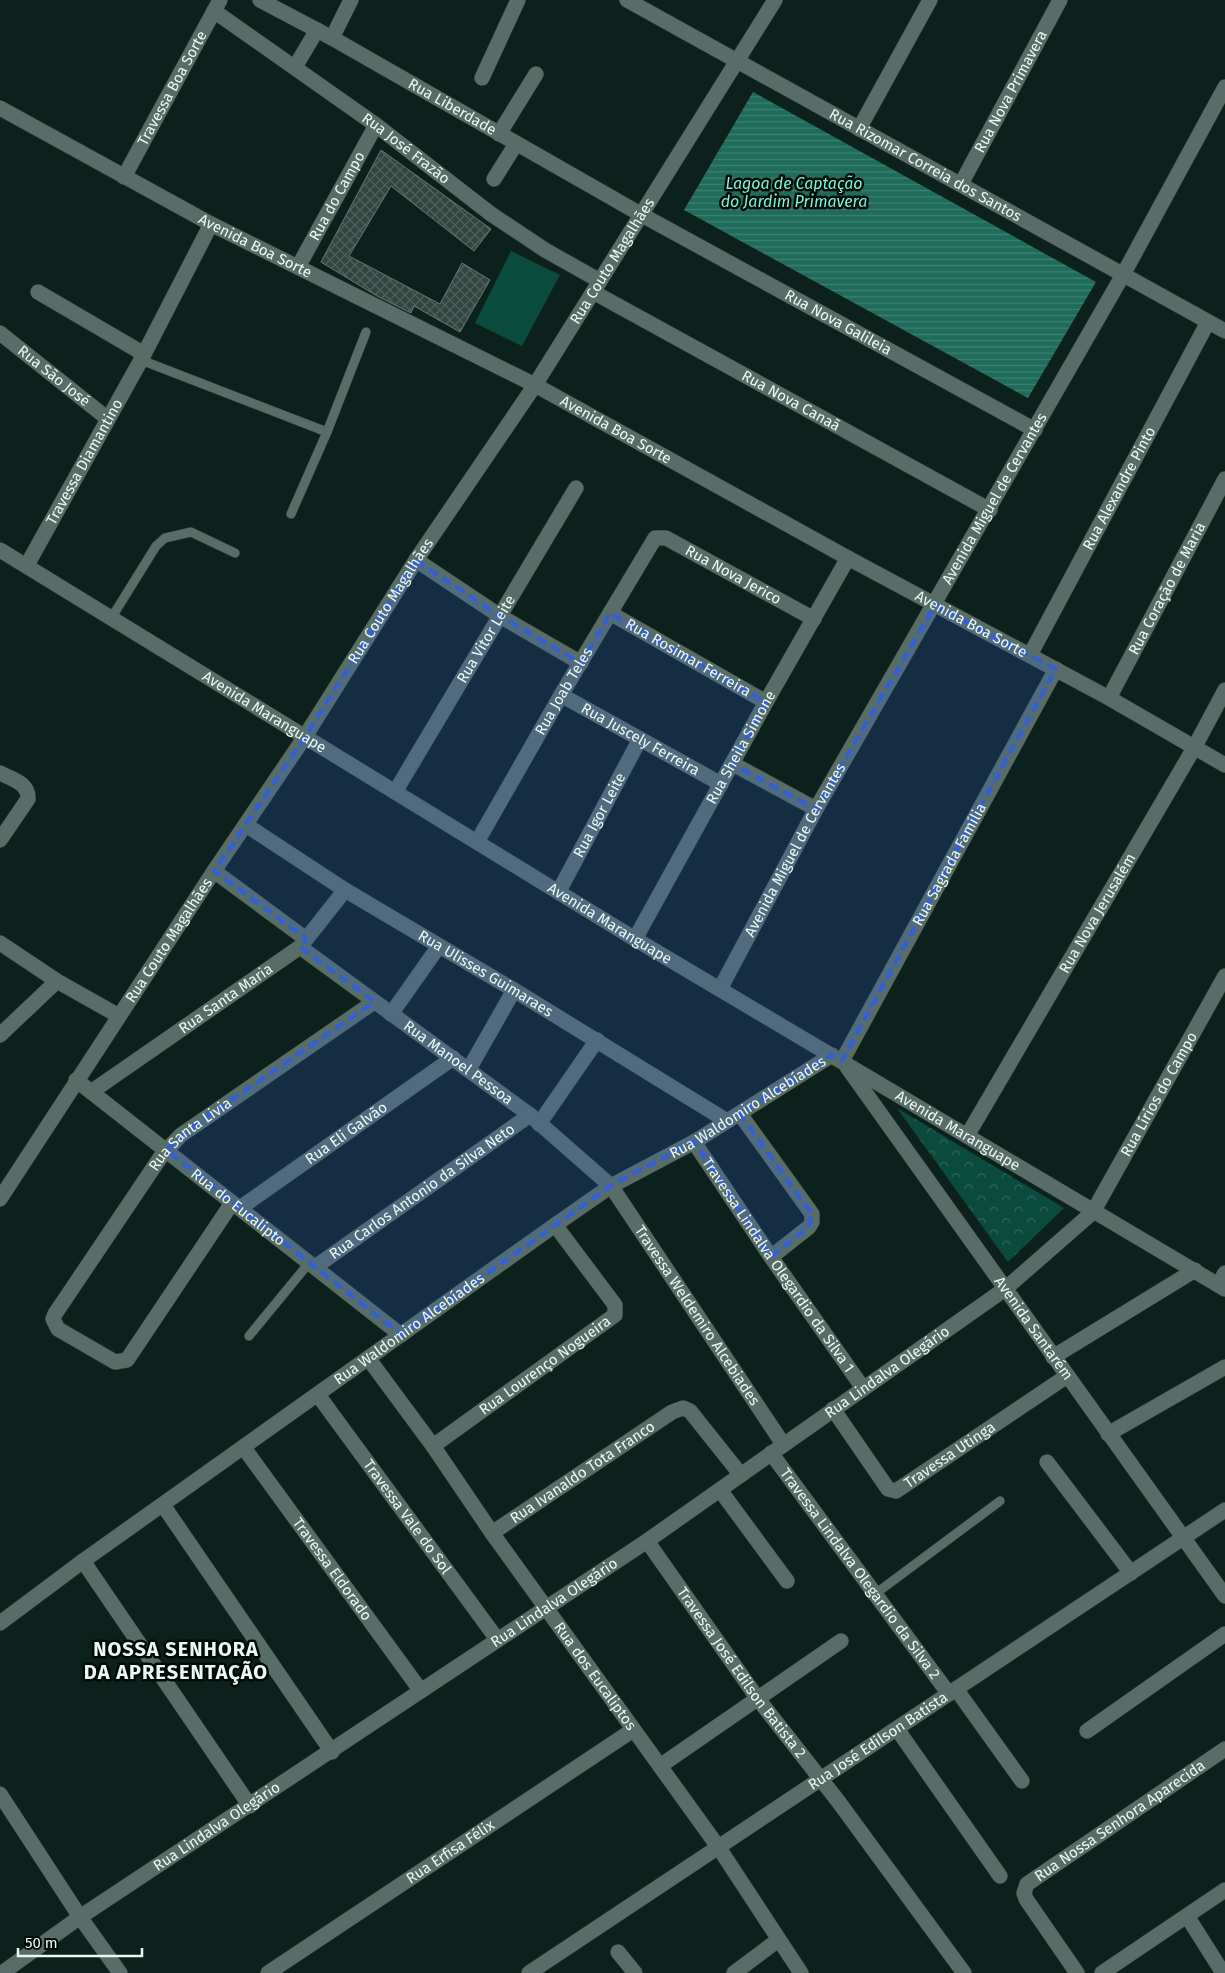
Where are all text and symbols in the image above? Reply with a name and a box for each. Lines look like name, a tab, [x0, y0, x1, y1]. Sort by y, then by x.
street label: Rua Nova Primavera	[971, 27, 1051, 156]
street label: Travessa Boa Sorte	[134, 28, 211, 149]
street label: Rua Liberdade	[405, 74, 500, 139]
street label: Rua Rizomar Correia dos Santos	[826, 105, 1025, 226]
street label: Rua José Frazão	[358, 109, 453, 188]
street label: Rua do Campo	[305, 148, 369, 244]
water label: Lagoa de Captação do Jardim Primavera	[721, 174, 867, 211]
street label: Rua Couto Magalhães	[566, 195, 658, 327]
street label: Avenida Boa Sorte	[195, 210, 315, 282]
street label: Rua Nova Galileia	[782, 286, 895, 359]
street label: Rua São José	[14, 342, 94, 410]
street label: Rua Nova Canaã	[739, 366, 844, 435]
street label: Avenida Boa Sorte	[557, 392, 675, 468]
street label: Travessa Diamantino	[42, 396, 126, 528]
street label: Avenida Miguel de Cervantes	[938, 410, 1051, 588]
street label: Rua Alexandre Pinto	[1079, 424, 1159, 553]
street label: Rua Coração de Maria	[1125, 519, 1210, 658]
street label: Rua Couto Magalhães	[344, 535, 437, 667]
street label: Rua Nova Jerico	[682, 541, 784, 608]
street label: Avenida Boa Sorte	[912, 587, 1030, 661]
street label: Rua Vitor Leite	[453, 592, 519, 686]
street label: Rua Rosimar Ferreira	[622, 615, 754, 701]
street label: Rua Joab Teles	[531, 644, 597, 738]
street label: Avenida Maranguape	[199, 667, 330, 757]
street label: Rua Sheila Simone	[702, 687, 780, 807]
street label: Rua Juscely Ferreira	[578, 699, 703, 779]
street label: Avenida Miguel de Cervantes	[741, 760, 849, 940]
street label: Rua Igor Leite	[570, 770, 629, 861]
street label: Rua Sagrada Família	[909, 800, 990, 929]
street label: Rua Nova Jerusalém	[1055, 850, 1139, 976]
street label: Rua Couto Magalhães	[122, 874, 216, 1006]
street label: Avenida Maranguape	[544, 879, 675, 968]
street label: Rua Ulisses Guimaraes	[415, 926, 556, 1021]
street label: Rua Santa Maria	[175, 960, 276, 1037]
street label: Rua Manoel Pessoa	[400, 1017, 517, 1109]
street label: Rua Lírios do Campo	[1117, 1029, 1201, 1160]
street label: Rua Waldomiro Alcebíades	[666, 1052, 829, 1162]
street label: Avenida Maranguape	[892, 1087, 1023, 1174]
street label: Rua Santa Livia	[145, 1094, 235, 1174]
street label: Rua Eli Galvão	[302, 1098, 391, 1168]
street label: Rua Carlos Antonio da Silva Neto	[326, 1120, 518, 1263]
street label: Travessa Lindalva Olegardio da Silva 1	[698, 1154, 858, 1376]
street label: Rua do Eucalipto	[187, 1165, 289, 1250]
street label: Travessa Weldemiro Alcebiades	[631, 1222, 764, 1409]
street label: Rua Waldomiro Alcebíades	[330, 1269, 488, 1389]
street label: Avenida Santarém	[990, 1273, 1077, 1384]
street label: Rua Lourenço Nogueira	[476, 1312, 614, 1419]
street label: Rua Lindalva Olegário	[821, 1322, 953, 1422]
street label: Rua Ivanaldo Tota Franco	[507, 1417, 658, 1527]
street label: Travessa Utinga	[901, 1418, 999, 1492]
street label: Travessa Vale do Sol	[359, 1456, 456, 1578]
street label: Travessa Lindalva Olegardio da Silva 2	[776, 1465, 944, 1683]
street label: Travessa Eldorado	[289, 1514, 376, 1624]
street label: Rua Lindalva Olegário	[487, 1554, 621, 1651]
street label: Travessa José Edilson Batista 2	[673, 1584, 810, 1762]
street label: Rua dos Eucaliptos	[550, 1619, 640, 1734]
district label: NOSSA SENHORA DA APRESENTAÇÃO	[84, 1637, 268, 1685]
street label: Rua José Edilson Batista	[805, 1688, 951, 1794]
street label: Rua Nossa Senhora Aparecida	[1031, 1756, 1209, 1885]
street label: Rua Lindalva Olegário	[150, 1778, 283, 1875]
street label: Rua Erfisa Félix	[403, 1815, 498, 1887]
scale bar	[18, 1926, 141, 1958]
text: 50 m	[25, 1934, 58, 1952]

